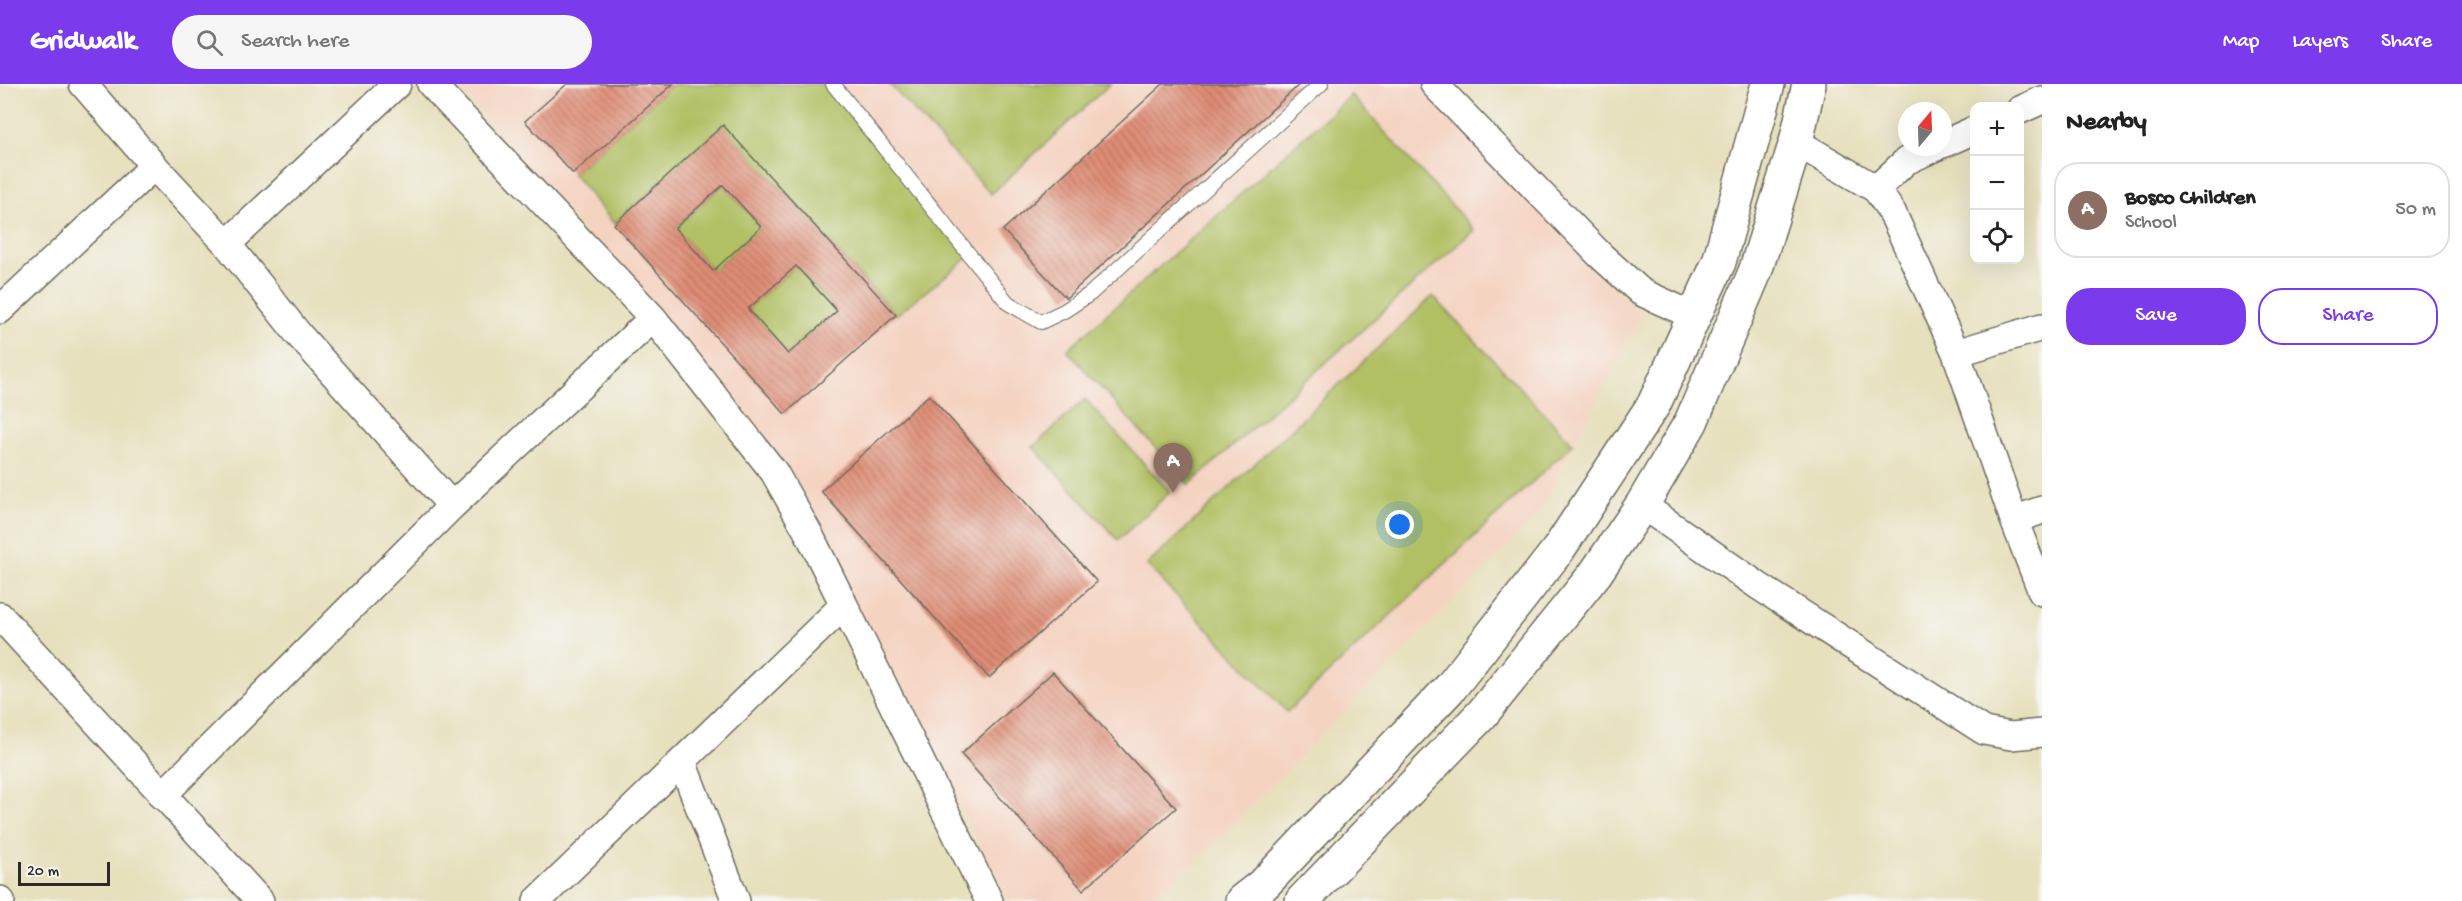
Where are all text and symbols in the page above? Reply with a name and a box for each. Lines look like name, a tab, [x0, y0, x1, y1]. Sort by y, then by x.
search box	[172, 15, 592, 69]
text: Gridwalk	[30, 26, 136, 59]
icon: search	[193, 26, 226, 59]
text: Search here	[241, 29, 349, 55]
text: Map	[2223, 30, 2259, 55]
text: Layers	[2292, 30, 2348, 55]
text: Share	[2381, 30, 2432, 55]
north arrow	[1898, 102, 1952, 156]
map controls	[1970, 102, 2024, 264]
button: +	[1970, 102, 2024, 156]
text: Nearby	[2066, 108, 2147, 139]
button: −	[1970, 156, 2024, 210]
text: Bosco Children	[2125, 186, 2256, 212]
text: A	[2082, 199, 2093, 222]
text: 50 m	[2395, 199, 2436, 222]
button: locate	[1970, 210, 2024, 264]
text: School	[2125, 212, 2177, 235]
button: Save	[2066, 288, 2246, 345]
button: Share	[2258, 288, 2438, 345]
pin: A	[1154, 444, 1192, 493]
your location	[1385, 510, 1414, 539]
scale bar	[18, 859, 110, 886]
text: 20 m	[27, 863, 59, 882]

